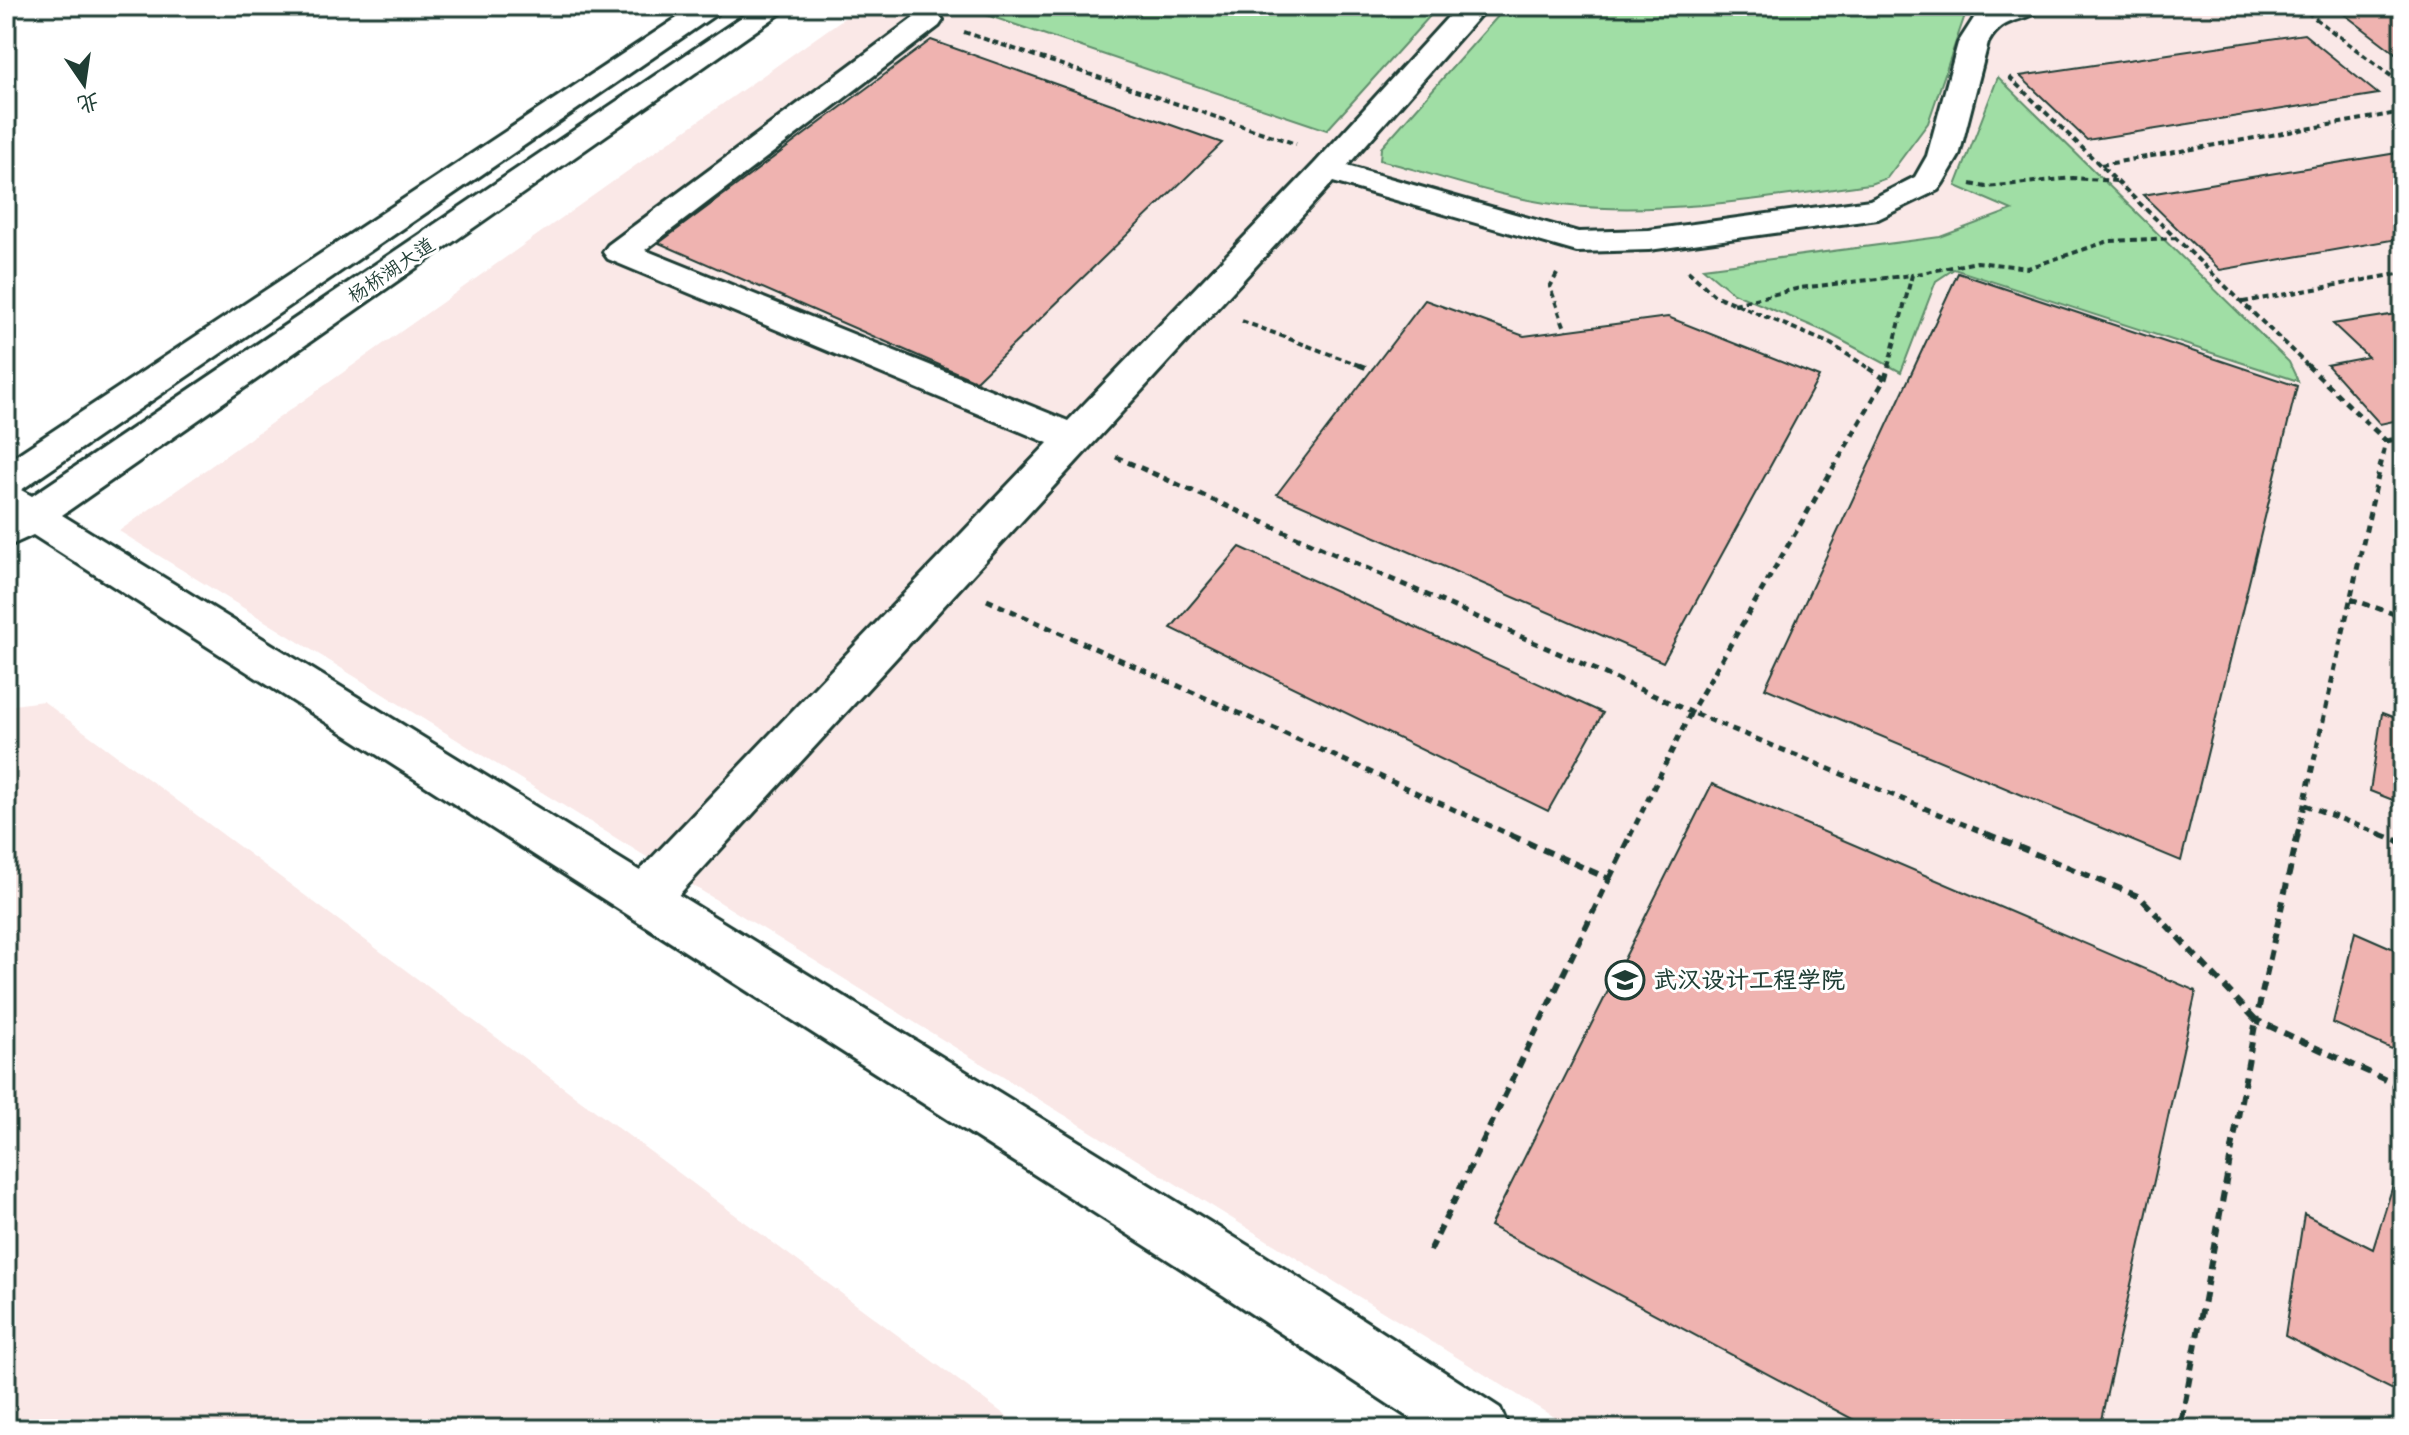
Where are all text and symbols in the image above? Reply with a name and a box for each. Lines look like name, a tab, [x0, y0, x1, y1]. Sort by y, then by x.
north arrow	[44, 44, 124, 124]
text: 北	[73, 82, 103, 121]
street label: 杨桥湖大道	[342, 230, 443, 313]
school or university icon: 武汉设计工程学院	[1604, 959, 1646, 1001]
place label: 武汉设计工程学院	[1653, 962, 1845, 1001]

